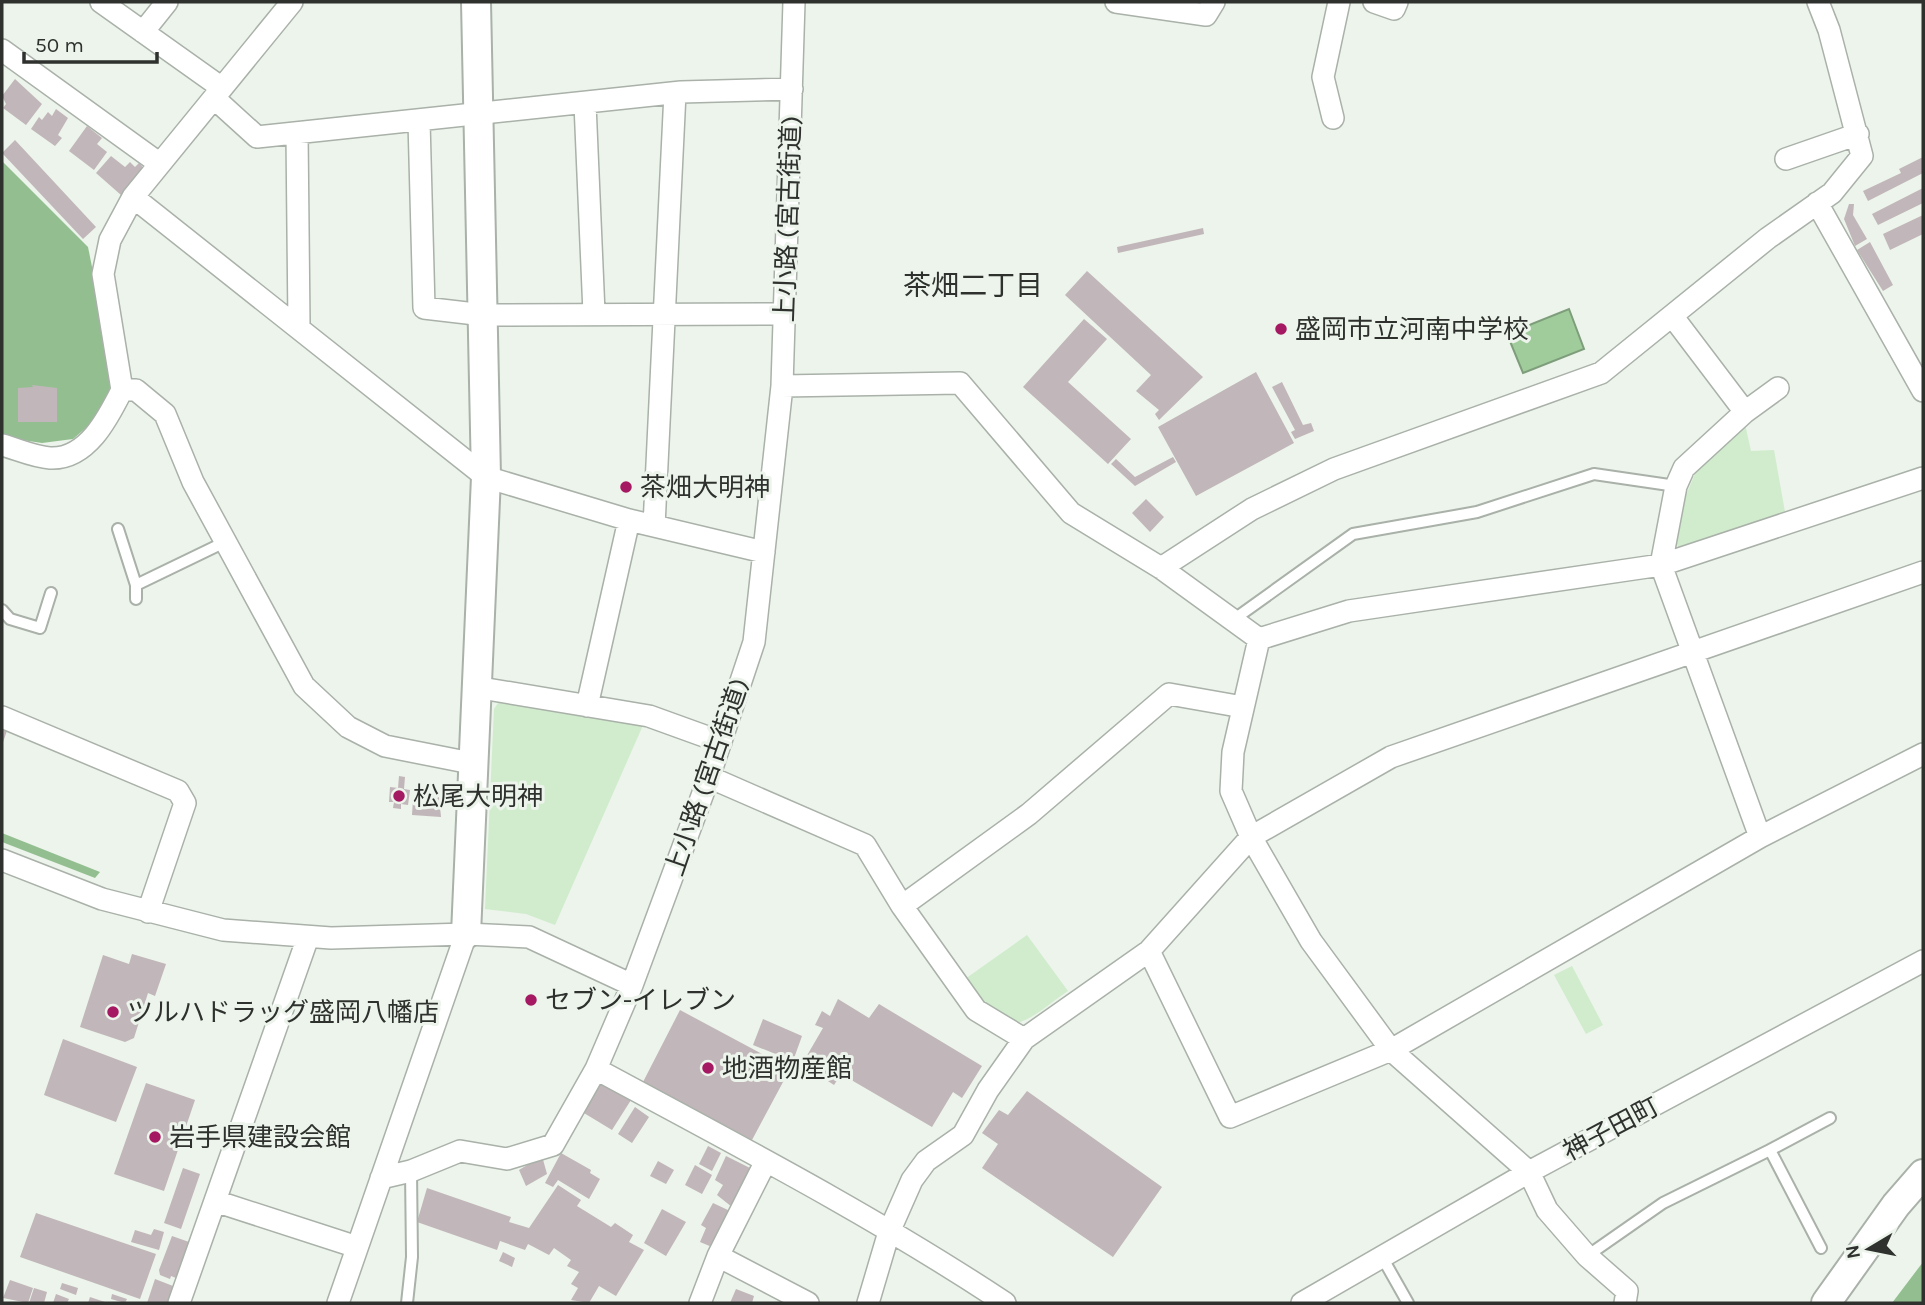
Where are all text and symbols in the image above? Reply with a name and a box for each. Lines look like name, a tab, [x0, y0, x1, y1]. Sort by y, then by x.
scale bar	[24, 21, 158, 65]
text: 50 m	[35, 33, 84, 57]
street label: 上小路 (宮古街道)	[769, 115, 807, 323]
district label: 茶畑二丁目	[903, 269, 1043, 302]
place label: 盛岡市立河南中学校	[1295, 314, 1529, 345]
marker: 盛岡市立河南中学校	[1273, 321, 1289, 337]
place label: 茶畑大明神	[640, 472, 770, 503]
marker: 茶畑大明神	[618, 479, 634, 495]
street label: 上小路 (宮古街道)	[659, 674, 755, 880]
place label: 松尾大明神	[413, 781, 543, 812]
marker: 松尾大明神	[391, 788, 407, 804]
place label: セブン-イレブン	[545, 985, 736, 1016]
marker: セブン-イレブン	[523, 992, 539, 1008]
place label: ツルハドラッグ盛岡八幡店	[127, 997, 439, 1028]
marker: ツルハドラッグ盛岡八幡店	[105, 1004, 121, 1020]
place label: 地酒物産館	[722, 1053, 852, 1084]
marker: 地酒物産館	[700, 1060, 716, 1076]
street label: 神子田町	[1558, 1091, 1664, 1167]
place label: 岩手県建設会館	[169, 1122, 351, 1153]
marker: 岩手県建設会館	[147, 1129, 163, 1145]
north arrow	[1834, 1214, 1904, 1284]
text: N	[1841, 1243, 1865, 1260]

